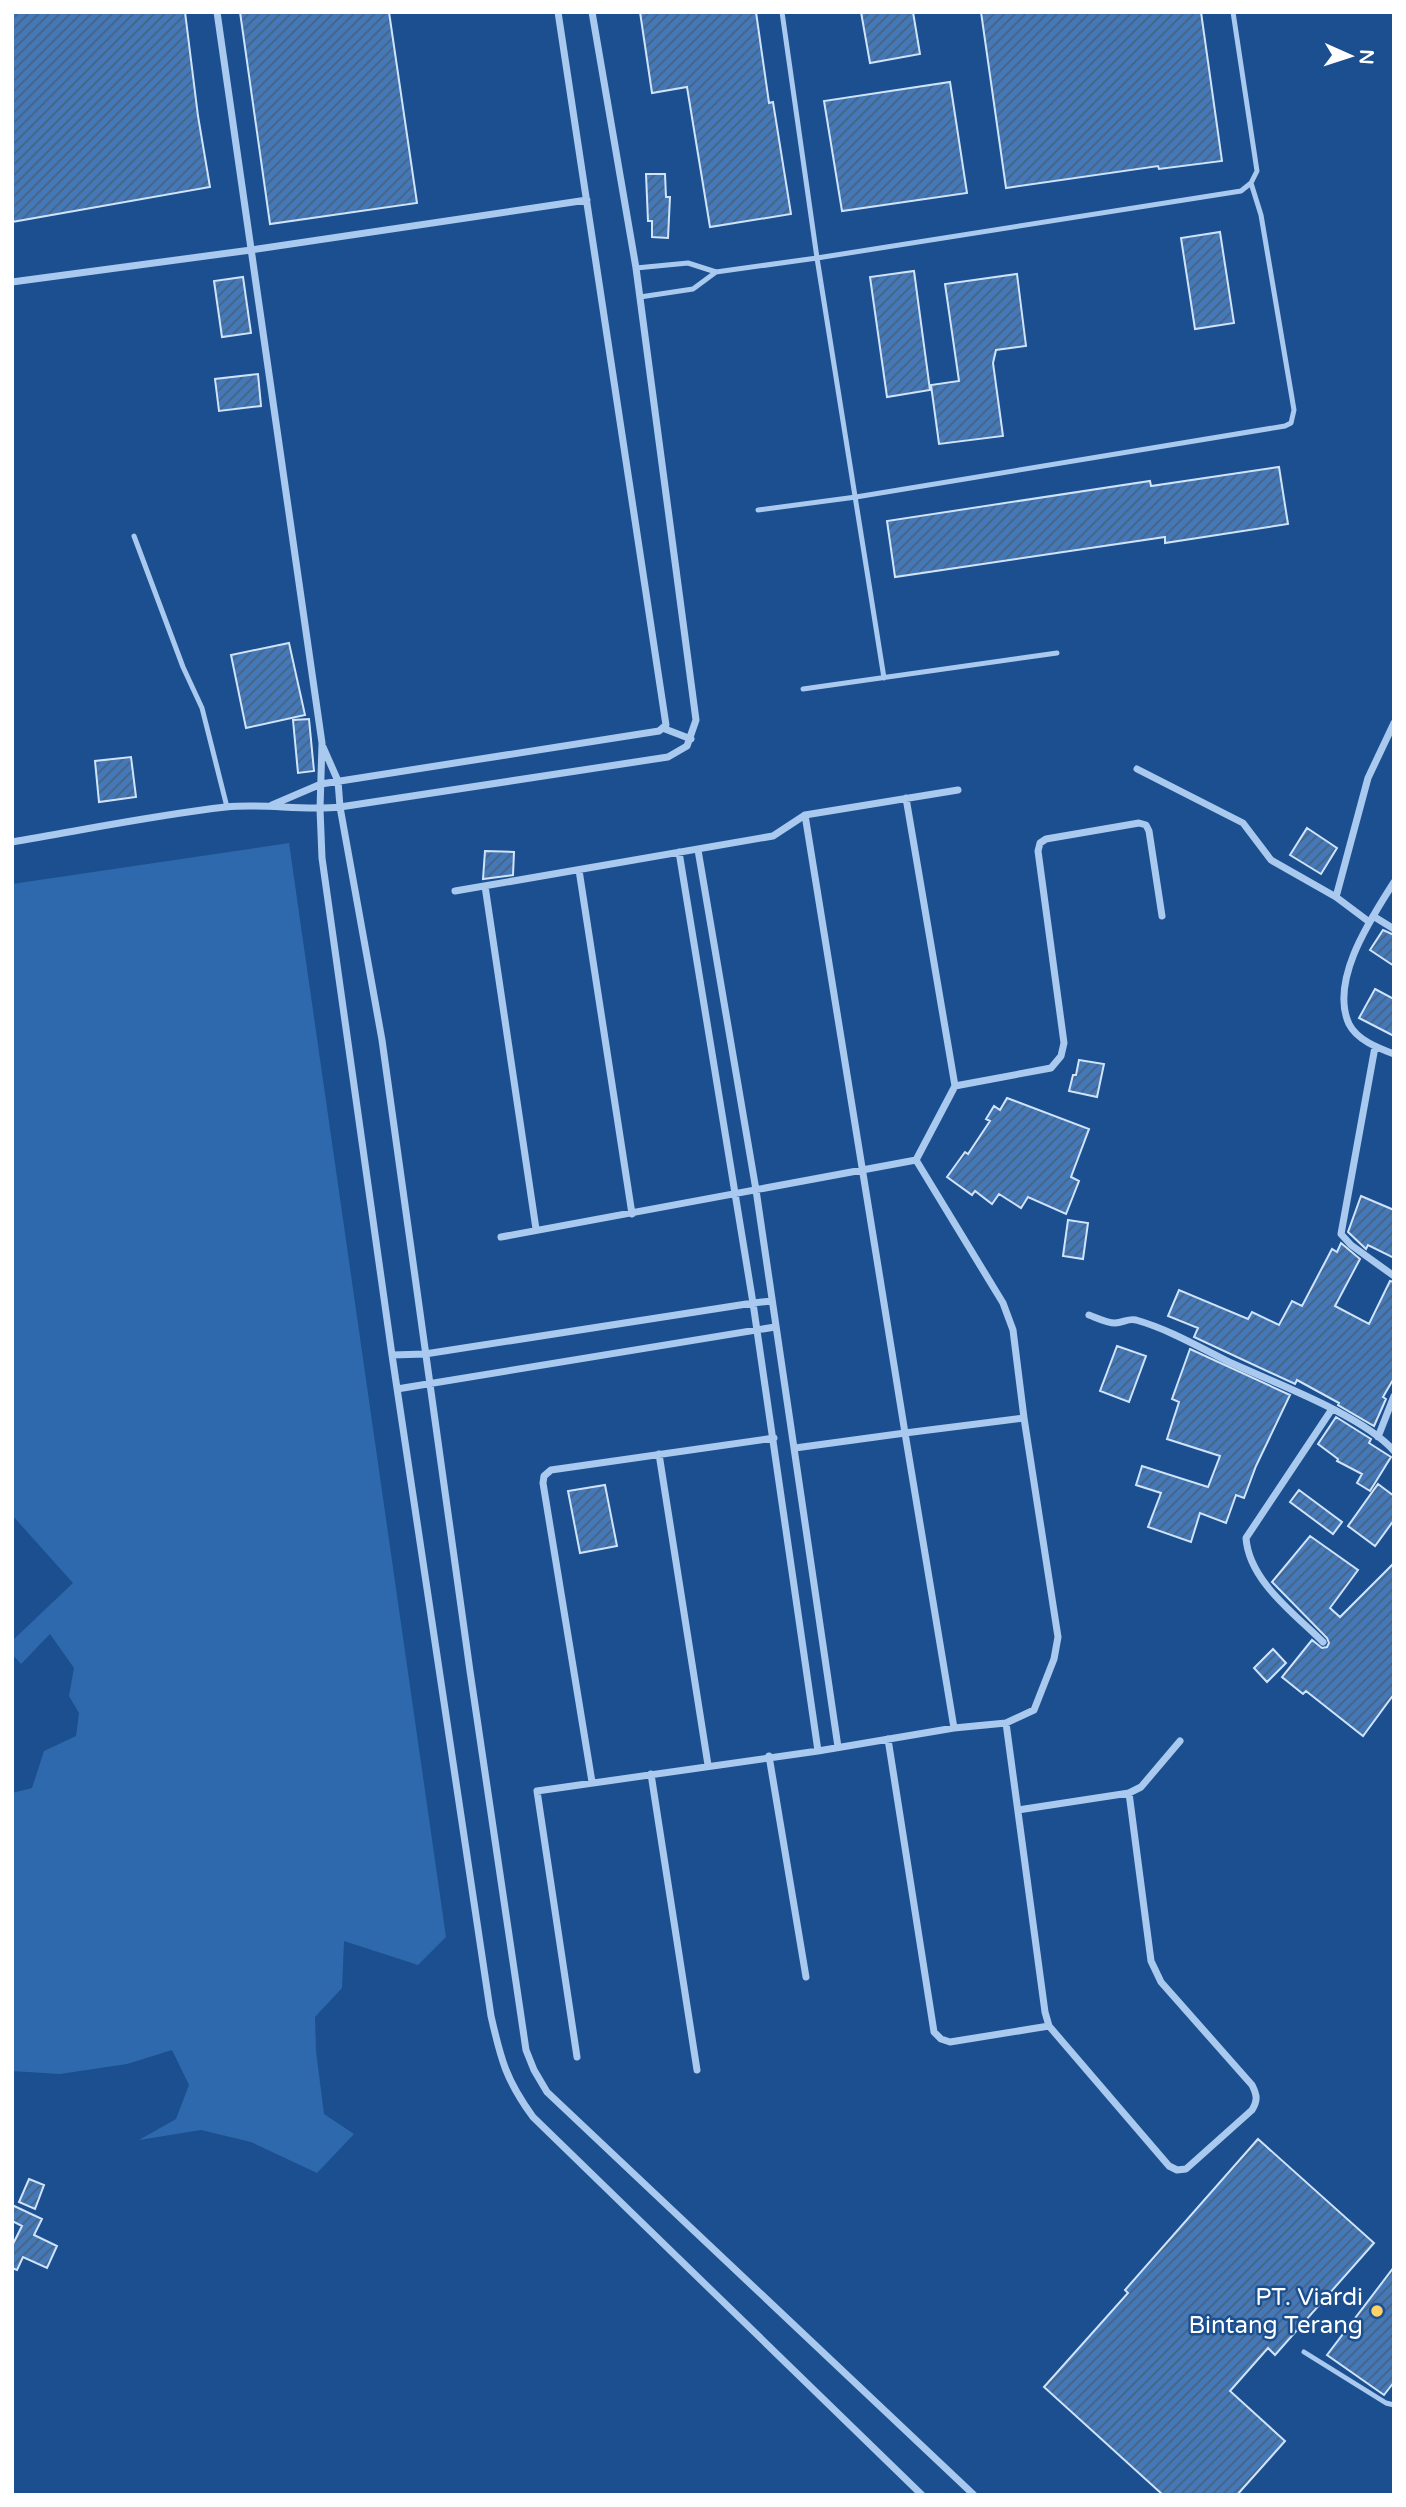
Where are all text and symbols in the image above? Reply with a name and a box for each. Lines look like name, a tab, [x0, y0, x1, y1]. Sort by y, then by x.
north arrow	[1315, 21, 1385, 91]
text: N	[1355, 49, 1377, 65]
place label: PT. Viardi Bintang Terang	[1188, 2283, 1363, 2340]
marker: PT. Viardi Bintang Terang	[1369, 2303, 1385, 2319]

